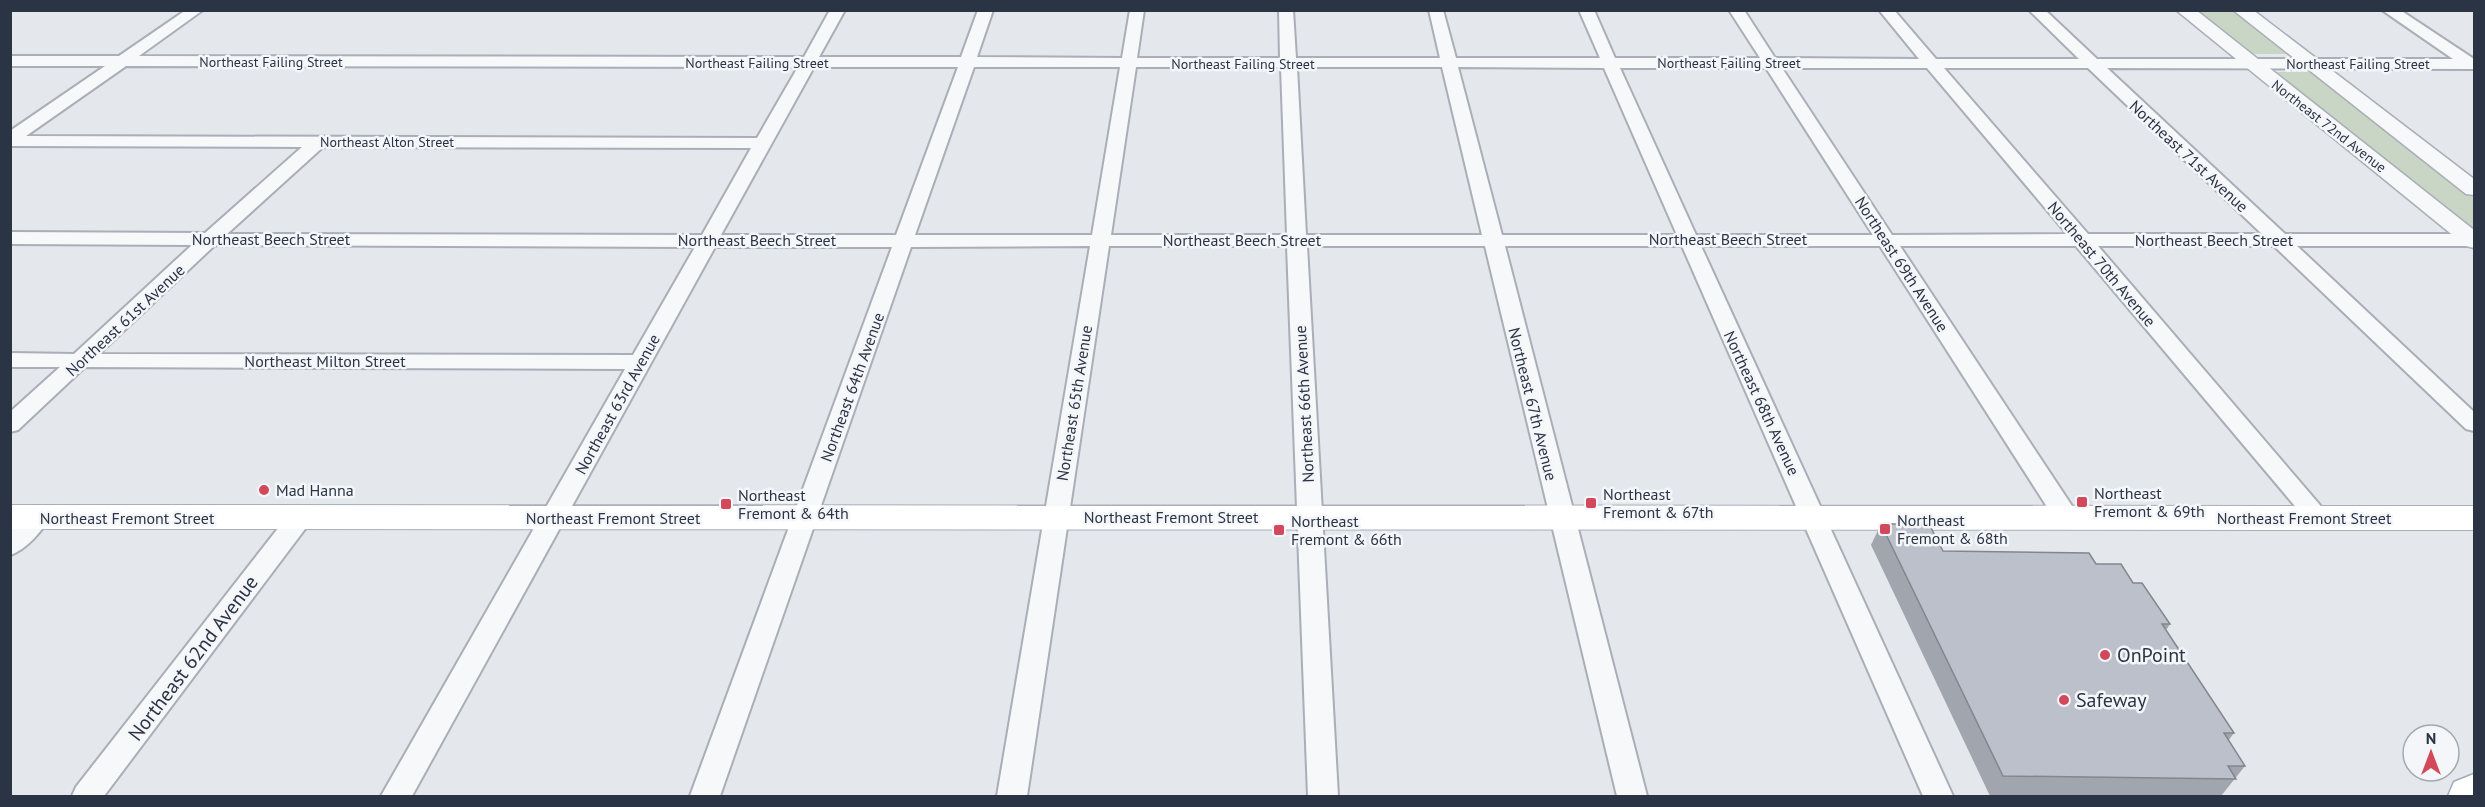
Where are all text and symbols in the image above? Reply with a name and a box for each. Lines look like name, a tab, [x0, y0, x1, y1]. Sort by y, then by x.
street label: Northeast Failing Street	[199, 53, 343, 71]
street label: Northeast Failing Street	[685, 54, 829, 72]
street label: Northeast Failing Street	[1657, 54, 1801, 72]
street label: Northeast Failing Street	[1171, 55, 1315, 73]
street label: Northeast Failing Street	[2286, 55, 2430, 73]
street label: Northeast 72nd Avenue	[2268, 76, 2390, 176]
street label: Northeast 71st Avenue	[2125, 96, 2253, 216]
street label: Northeast Alton Street	[320, 133, 454, 151]
street label: Northeast 69th Avenue	[1851, 193, 1953, 335]
street label: Northeast 70th Avenue	[2044, 197, 2160, 331]
street label: Northeast Beech Street	[192, 229, 351, 249]
street label: Northeast Beech Street	[1649, 229, 1808, 249]
street label: Northeast Beech Street	[678, 230, 837, 250]
street label: Northeast Beech Street	[1163, 230, 1322, 250]
street label: Northeast Beech Street	[2135, 230, 2294, 250]
street label: Northeast 61st Avenue	[61, 260, 189, 380]
street label: Northeast 64th Avenue	[816, 310, 888, 464]
street label: Northeast 65th Avenue	[1052, 324, 1096, 482]
street label: Northeast 66th Avenue	[1290, 325, 1318, 483]
street label: Northeast 67th Avenue	[1504, 325, 1562, 483]
street label: Northeast 68th Avenue	[1720, 328, 1804, 478]
street label: Northeast 63rd Avenue	[570, 330, 664, 478]
street label: Northeast Milton Street	[244, 351, 406, 371]
place label: Mad Hanna	[276, 480, 354, 500]
marker: Mad Hanna	[257, 483, 271, 497]
place label: Northeast Fremont & 69th	[2094, 483, 2205, 521]
place label: Northeast Fremont & 67th	[1603, 484, 1713, 522]
place label: Northeast Fremont & 64th	[738, 485, 849, 523]
marker: Northeast Fremont & 69th	[2075, 495, 2089, 509]
marker: Northeast Fremont & 67th	[1584, 496, 1598, 510]
marker: Northeast Fremont & 64th	[719, 497, 733, 511]
street label: Northeast Fremont Street	[1084, 507, 1259, 527]
street label: Northeast Fremont Street	[40, 508, 215, 528]
street label: Northeast Fremont Street	[526, 508, 701, 528]
street label: Northeast Fremont Street	[2217, 508, 2392, 528]
place label: Northeast Fremont & 68th	[1897, 510, 2008, 548]
place label: Northeast Fremont & 66th	[1291, 511, 1402, 549]
marker: Northeast Fremont & 68th	[1878, 522, 1892, 536]
marker: Northeast Fremont & 66th	[1272, 523, 1286, 537]
street label: Northeast 62nd Avenue	[122, 570, 264, 746]
place label: OnPoint	[2117, 642, 2186, 668]
marker: OnPoint	[2098, 648, 2112, 662]
place label: Safeway	[2076, 687, 2147, 713]
marker: Safeway	[2057, 693, 2071, 707]
north arrow	[2401, 723, 2461, 783]
text: N	[2426, 728, 2436, 748]

